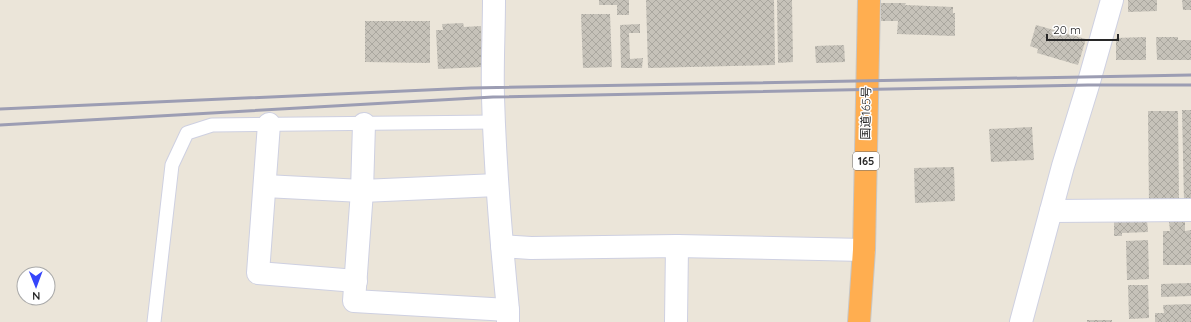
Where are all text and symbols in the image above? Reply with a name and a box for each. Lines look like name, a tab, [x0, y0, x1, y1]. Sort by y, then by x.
scale bar	[1047, 16, 1118, 42]
text: 20 m	[1053, 22, 1081, 37]
street label: 国道165号	[858, 86, 873, 140]
road number: 165	[853, 152, 879, 170]
north arrow	[16, 266, 56, 306]
text: N	[32, 289, 40, 303]

